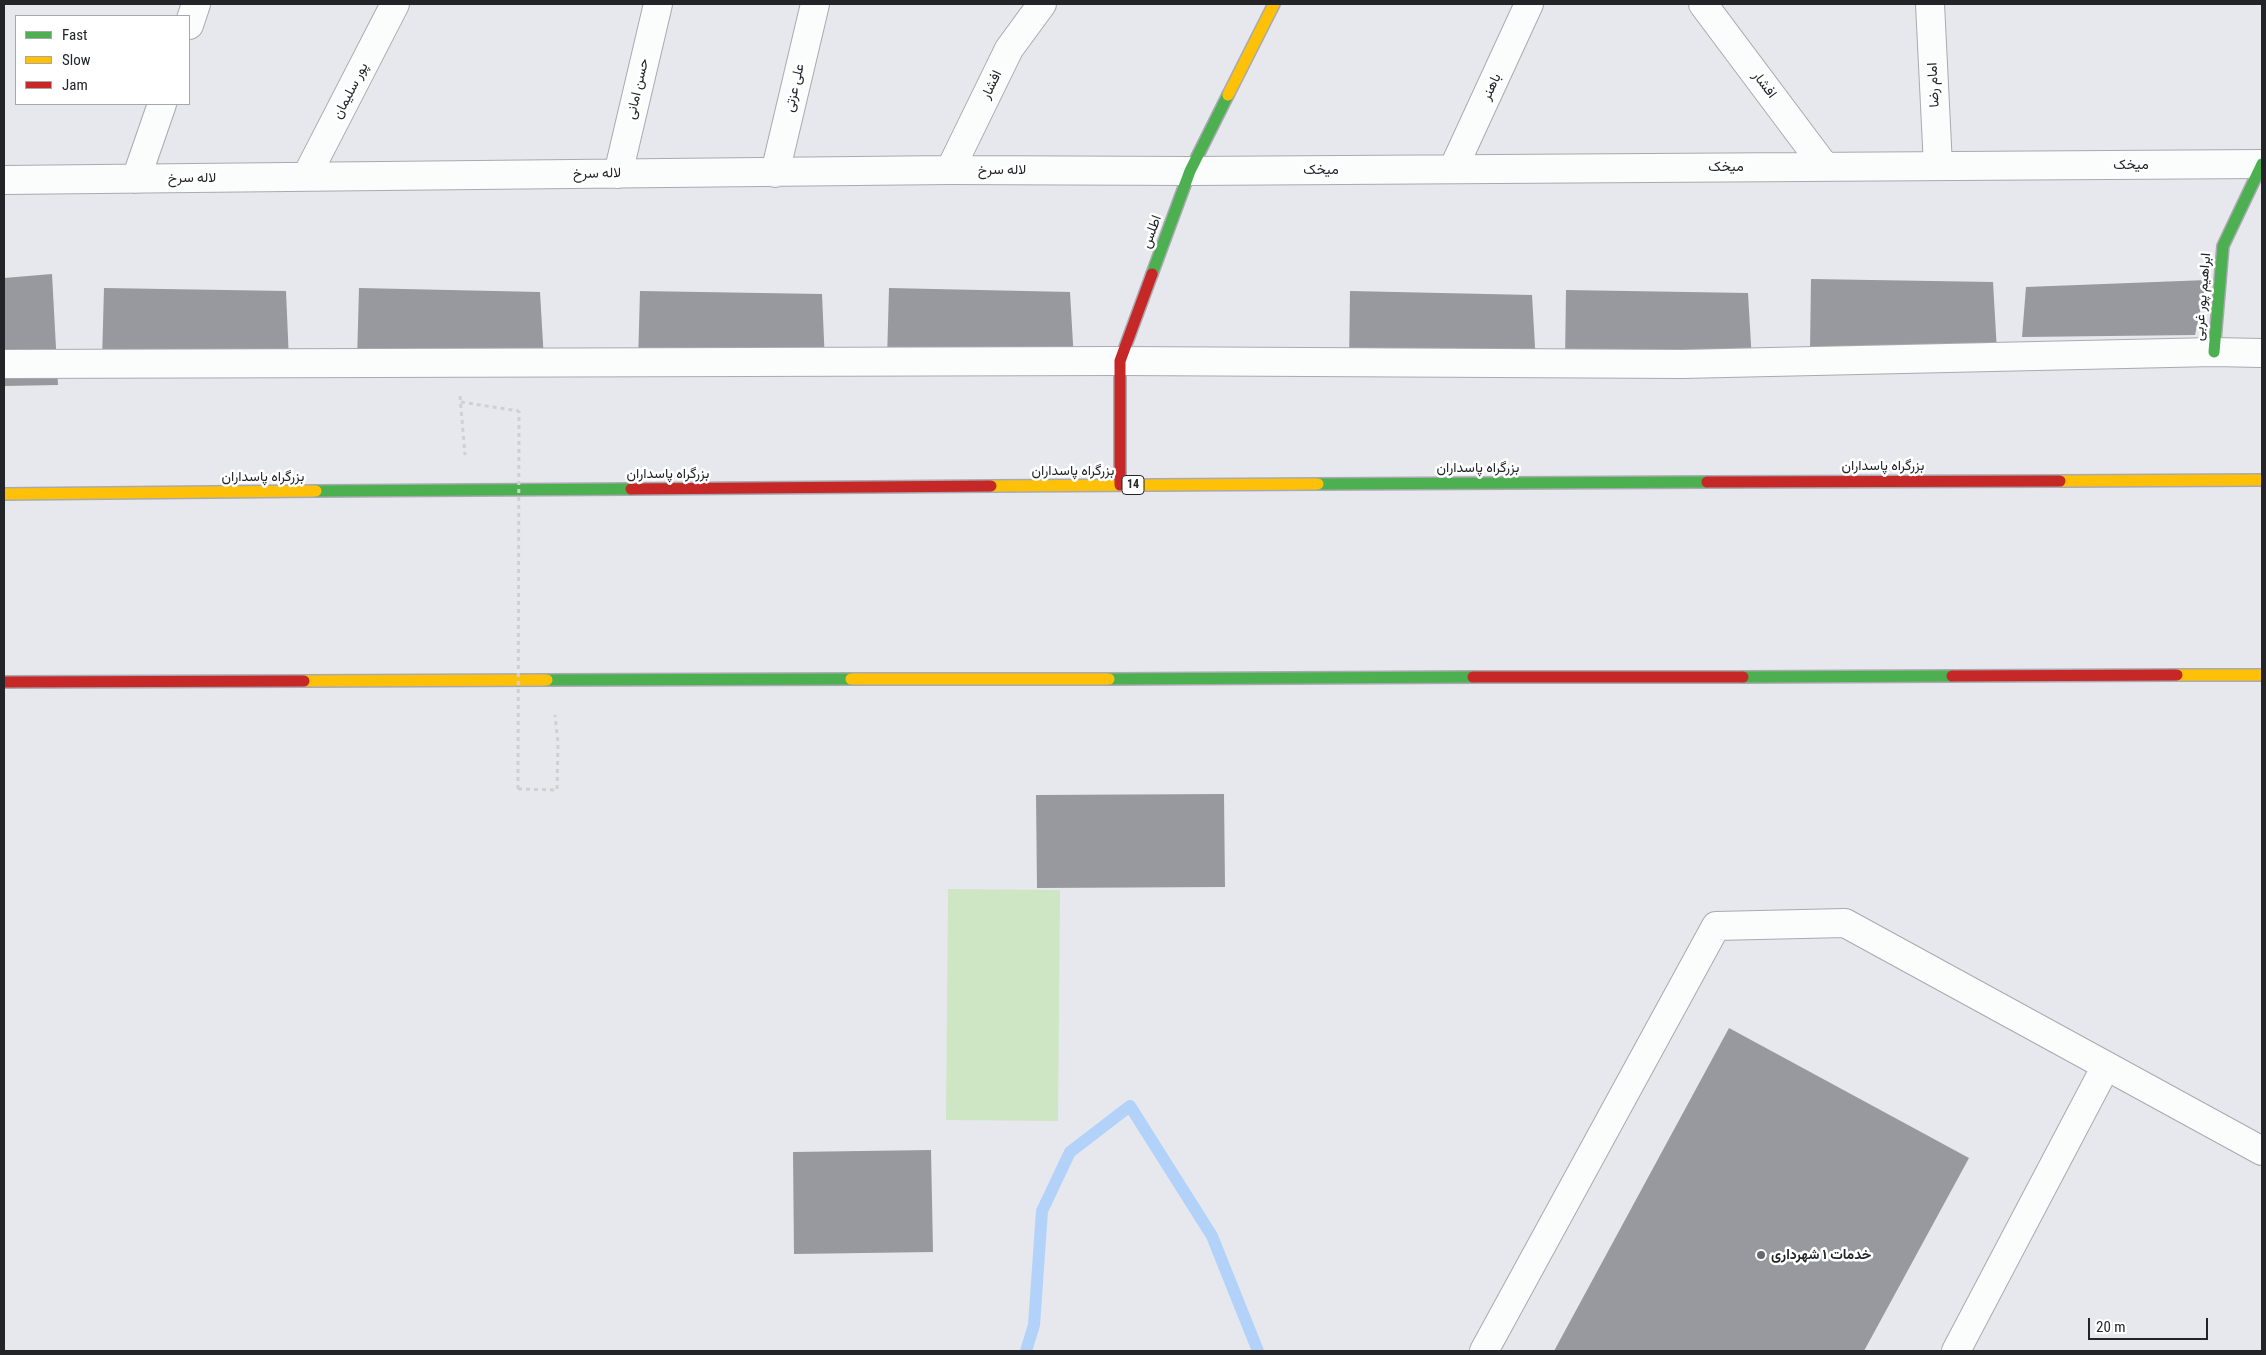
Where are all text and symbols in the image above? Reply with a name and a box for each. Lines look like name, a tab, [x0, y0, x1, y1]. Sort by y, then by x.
legend	[15, 15, 190, 105]
text: Fast	[62, 26, 87, 44]
text: Slow	[62, 51, 91, 69]
street label: حسن امانی	[623, 57, 653, 121]
street label: پور سلیمان	[330, 60, 372, 122]
street label: علی عزتی	[781, 62, 809, 114]
street label: امام رضا	[1924, 62, 1944, 108]
street label: افشار	[978, 68, 1006, 102]
street label: افشار	[1748, 68, 1780, 102]
street label: باهنر	[1479, 71, 1505, 103]
text: Jam	[62, 76, 88, 94]
street label: میخک	[2113, 157, 2149, 173]
street label: میخک	[1708, 159, 1744, 175]
street label: لاله سرخ	[978, 162, 1026, 178]
street label: میخک	[1303, 162, 1339, 178]
street label: لاله سرخ	[573, 165, 621, 183]
street label: لاله سرخ	[168, 170, 216, 186]
street label: اطلس	[1138, 213, 1166, 251]
street label: ابراهیم پور غربی	[2191, 252, 2215, 342]
street label: بزرگراه پاسداران	[1842, 458, 1924, 474]
street label: بزرگراه پاسداران	[1437, 460, 1519, 476]
street label: بزرگراه پاسداران	[1032, 463, 1114, 479]
street label: بزرگراه پاسداران	[627, 466, 709, 482]
street label: بزرگراه پاسداران	[222, 469, 304, 485]
road number: 14	[1122, 476, 1144, 494]
place label: خدمات ۱ شهرداری	[1771, 1247, 1871, 1263]
marker: خدمات ۱ شهرداری	[1755, 1249, 1767, 1261]
scale bar	[2091, 1308, 2211, 1340]
text: 20 m	[2096, 1318, 2126, 1336]

